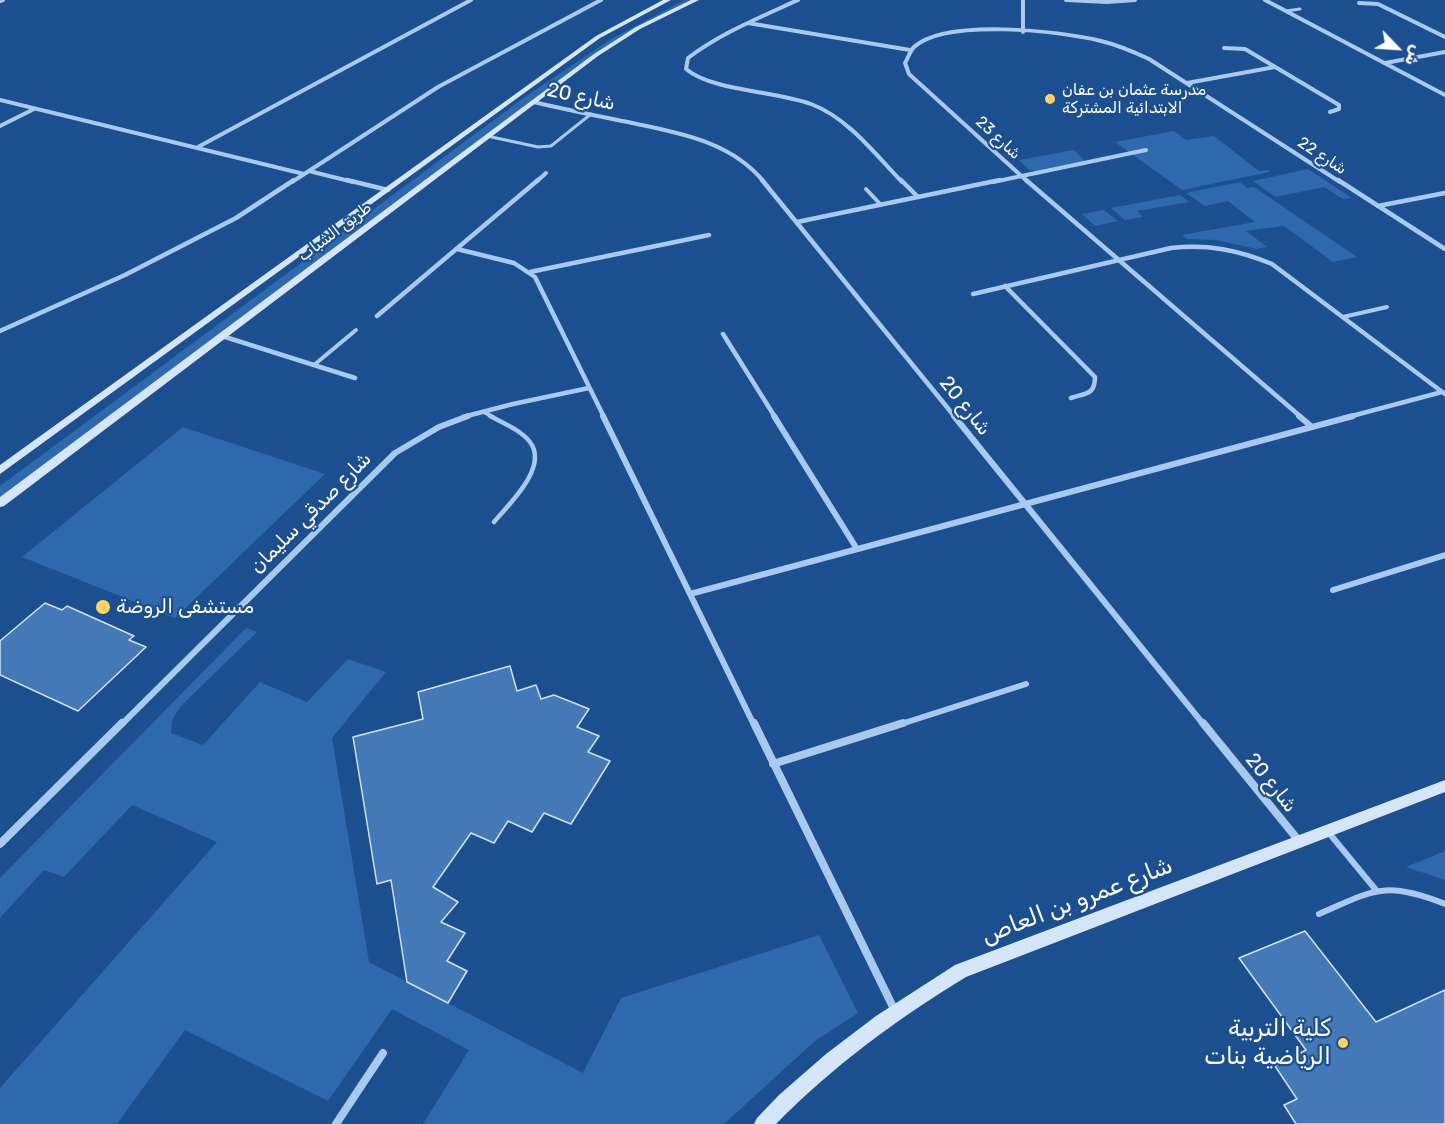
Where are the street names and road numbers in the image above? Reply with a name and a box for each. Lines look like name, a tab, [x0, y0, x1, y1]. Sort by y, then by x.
street label: شارع 20	[545, 78, 617, 116]
street label: شارع 23	[971, 112, 1025, 164]
street label: شارع 22	[1294, 133, 1350, 179]
street label: طريق الشباب	[295, 198, 375, 266]
street label: شارع 20	[934, 372, 996, 440]
street label: شارع صدقي سليمان	[245, 447, 377, 579]
street label: شارع 20	[1240, 749, 1302, 817]
street label: شارع عمرو بن العاص	[977, 851, 1177, 951]

